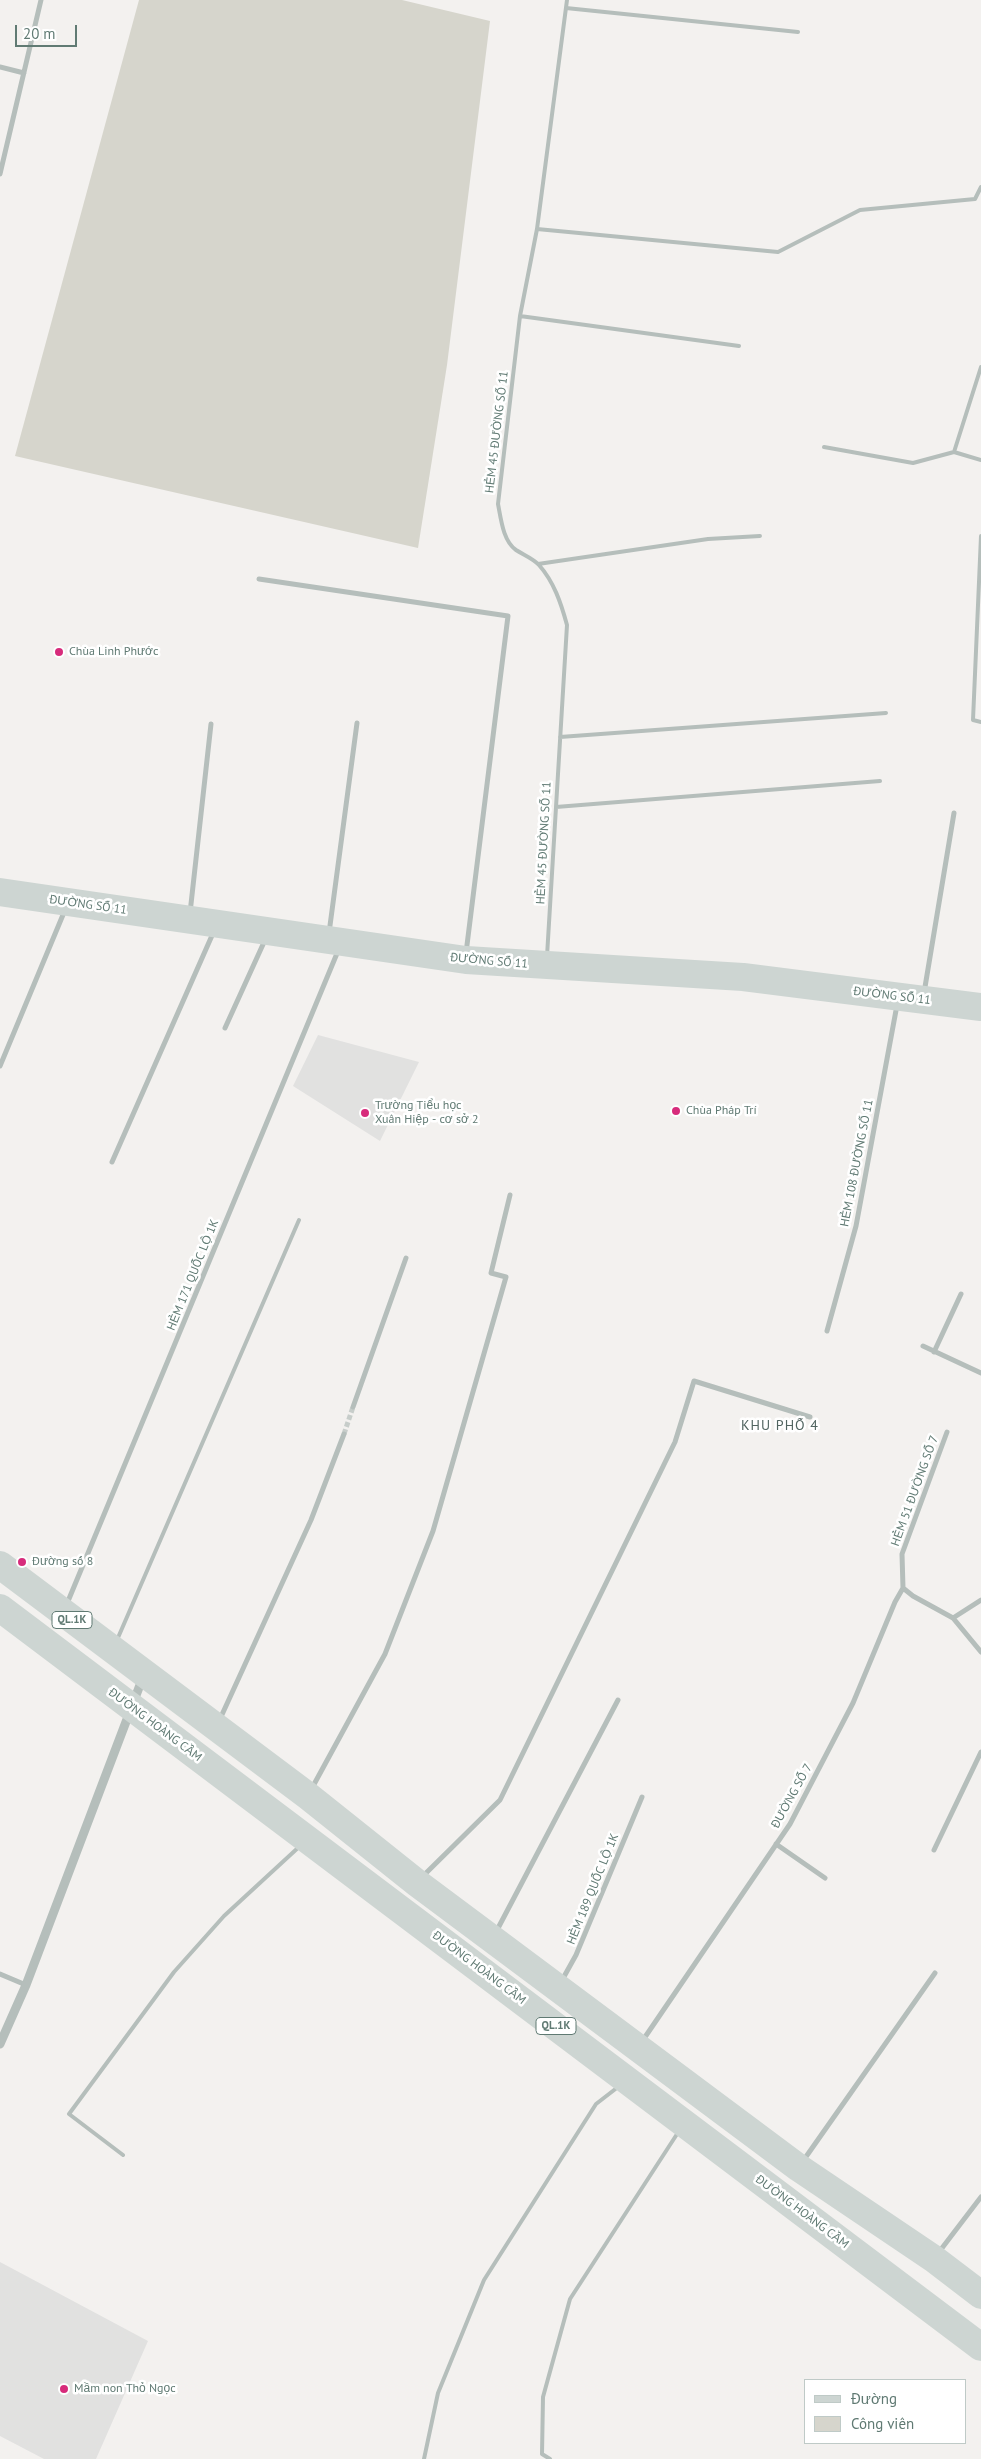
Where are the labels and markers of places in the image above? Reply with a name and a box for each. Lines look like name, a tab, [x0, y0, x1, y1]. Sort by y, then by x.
place label: Chùa Linh Phước	[69, 645, 158, 659]
marker: Chùa Linh Phước	[53, 646, 65, 658]
place label: Trường Tiểu học Xuân Hiệp - cơ sở 2	[375, 1099, 479, 1127]
place label: Chùa Pháp Trí	[686, 1104, 757, 1118]
marker: Chùa Pháp Trí	[670, 1105, 682, 1117]
marker: Trường Tiểu học Xuân Hiệp - cơ sở 2	[359, 1107, 371, 1119]
place label: Đường số 8	[32, 1555, 93, 1569]
marker: Đường số 8	[16, 1556, 28, 1568]
place label: Mầm non Thỏ Ngọc	[74, 2382, 176, 2396]
marker: Mầm non Thỏ Ngọc	[58, 2383, 70, 2395]

